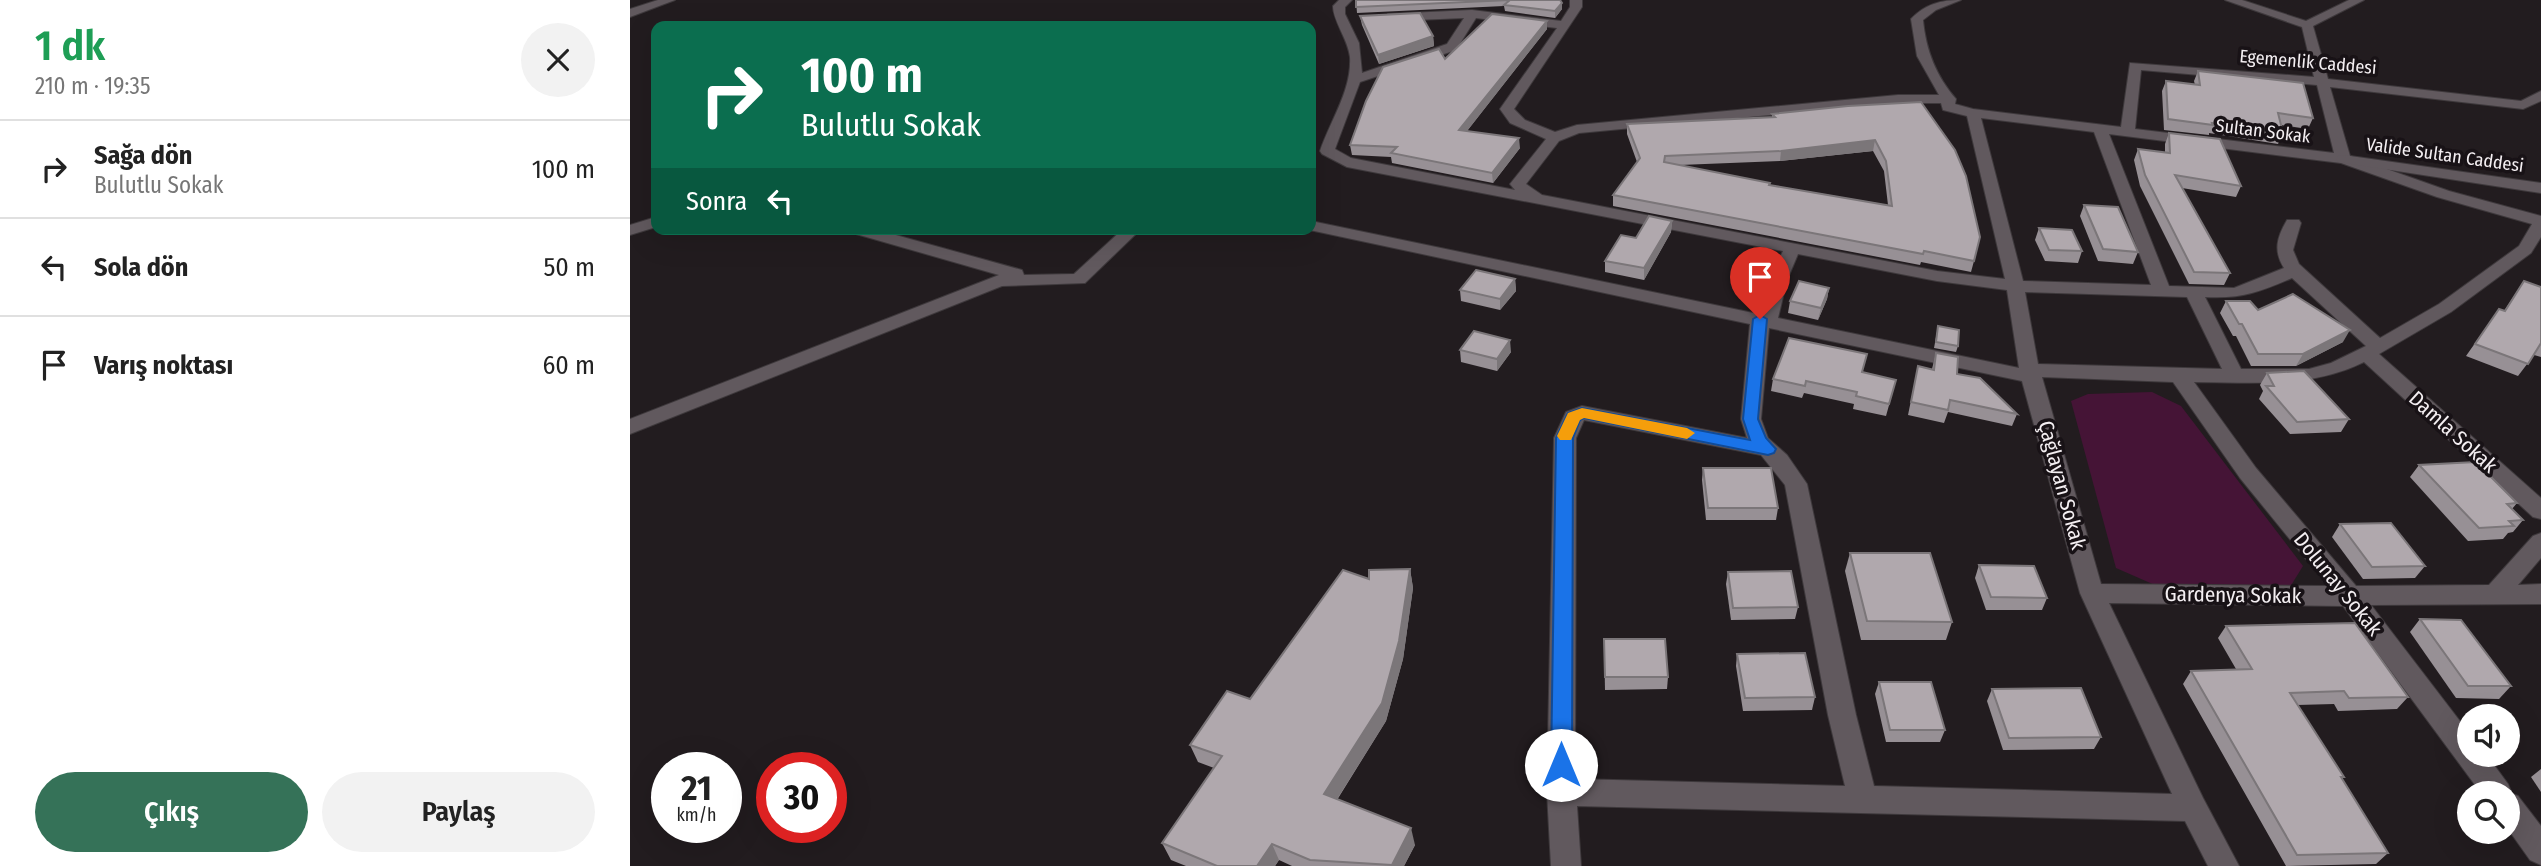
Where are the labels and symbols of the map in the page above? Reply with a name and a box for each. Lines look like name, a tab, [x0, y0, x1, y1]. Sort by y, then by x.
street label: Egemenlik Caddesi	[2239, 45, 2377, 79]
street label: Sultan Sokak	[2214, 114, 2312, 148]
street label: Valide Sultan Caddesi	[2365, 133, 2525, 177]
pin	[1730, 247, 1790, 319]
street label: Damla Sokak	[2403, 386, 2503, 479]
street label: Çağlayan Sokak	[2032, 418, 2092, 552]
street label: Dolunay Sokak	[2288, 527, 2388, 641]
street label: Gardenya Sokak	[2164, 581, 2302, 609]
position arrow	[1524, 728, 1598, 802]
speed limit sign: 30	[756, 752, 847, 843]

